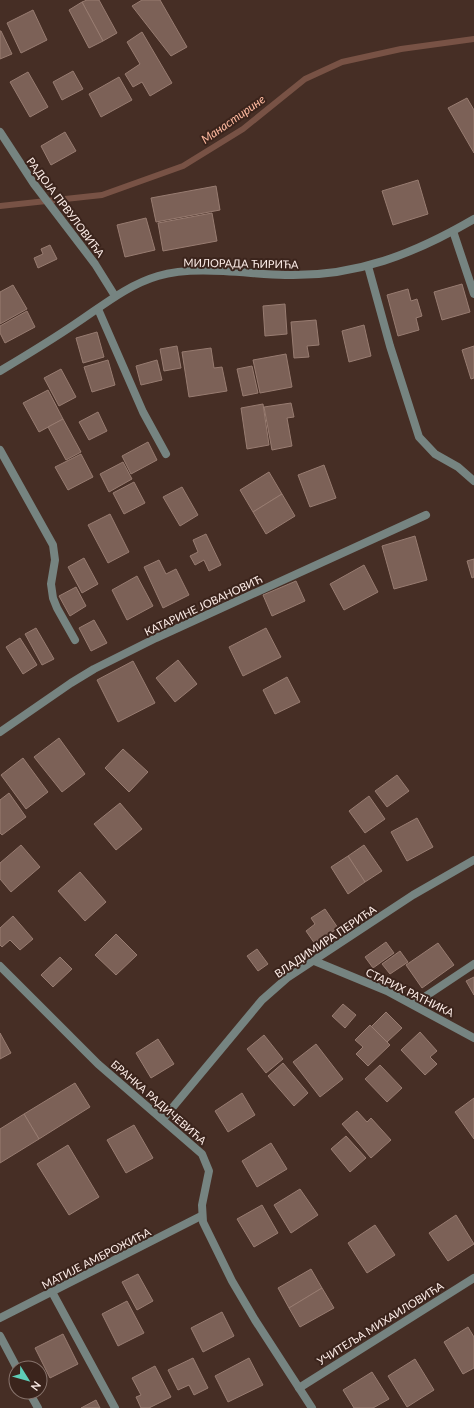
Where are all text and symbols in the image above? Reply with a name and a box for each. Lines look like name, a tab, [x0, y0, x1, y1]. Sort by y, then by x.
water label: Манастирине	[198, 91, 268, 147]
street label: РАДОЈА ПРВУЛОВИЋА	[24, 155, 108, 260]
street label: МИЛОРАДА ЋИРИЋА	[183, 255, 299, 271]
street label: КАТАРИНЕ ЈОВАНОВИЋ	[142, 572, 264, 638]
street label: ВЛАДИМИРА ПЕРИЋА	[272, 902, 379, 980]
street label: СТАРИХ РАТНИКА	[364, 965, 457, 1019]
street label: БРАНКА РАДИЧЕВИЋА	[109, 1057, 210, 1147]
street label: МАТИЈЕ АМБРОЖИЋА	[39, 1225, 153, 1291]
street label: УЧИТЕЉА МИХАИЛОВИЋА	[314, 1278, 446, 1367]
north arrow	[8, 1360, 48, 1400]
text: N	[29, 1379, 44, 1394]

